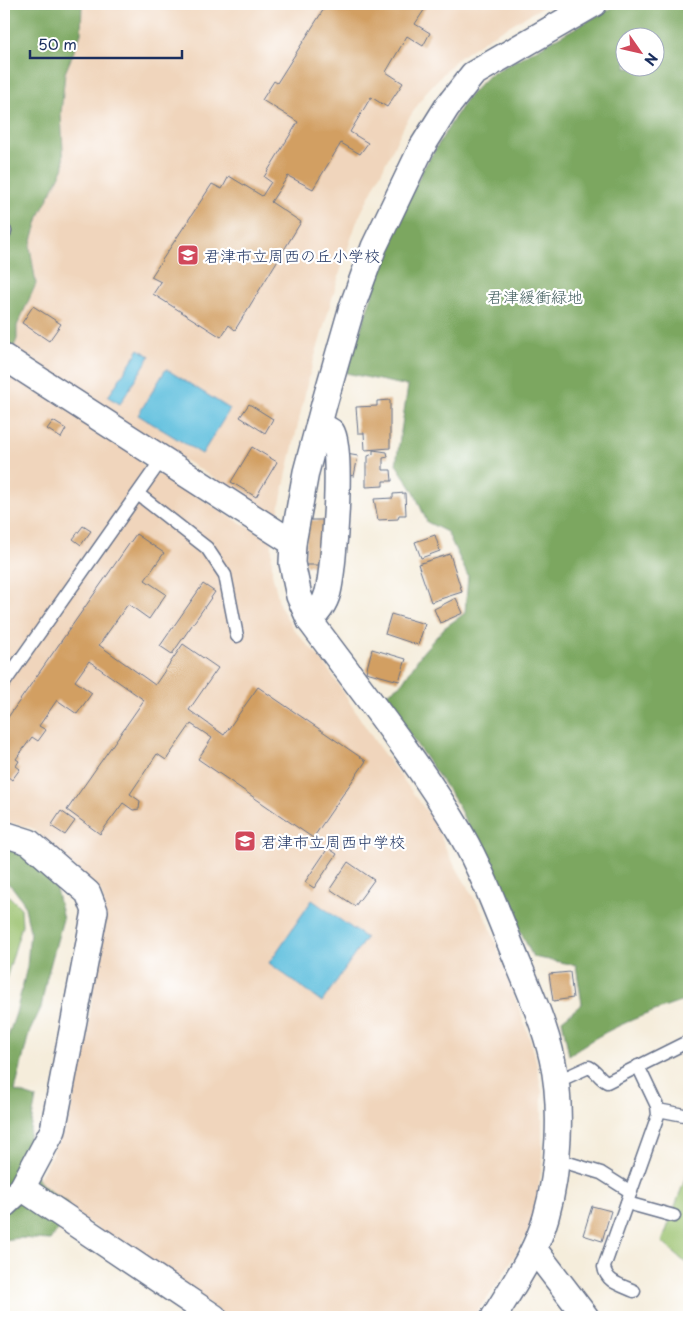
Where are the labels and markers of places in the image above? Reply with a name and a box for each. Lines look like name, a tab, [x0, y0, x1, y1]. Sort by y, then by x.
school or university icon: 君津市立周西の丘小学校	[176, 243, 200, 267]
place label: 君津市立周西の丘小学校	[204, 243, 380, 267]
school or university icon: 君津市立周西中学校	[233, 829, 257, 853]
place label: 君津市立周西中学校	[261, 829, 405, 853]

